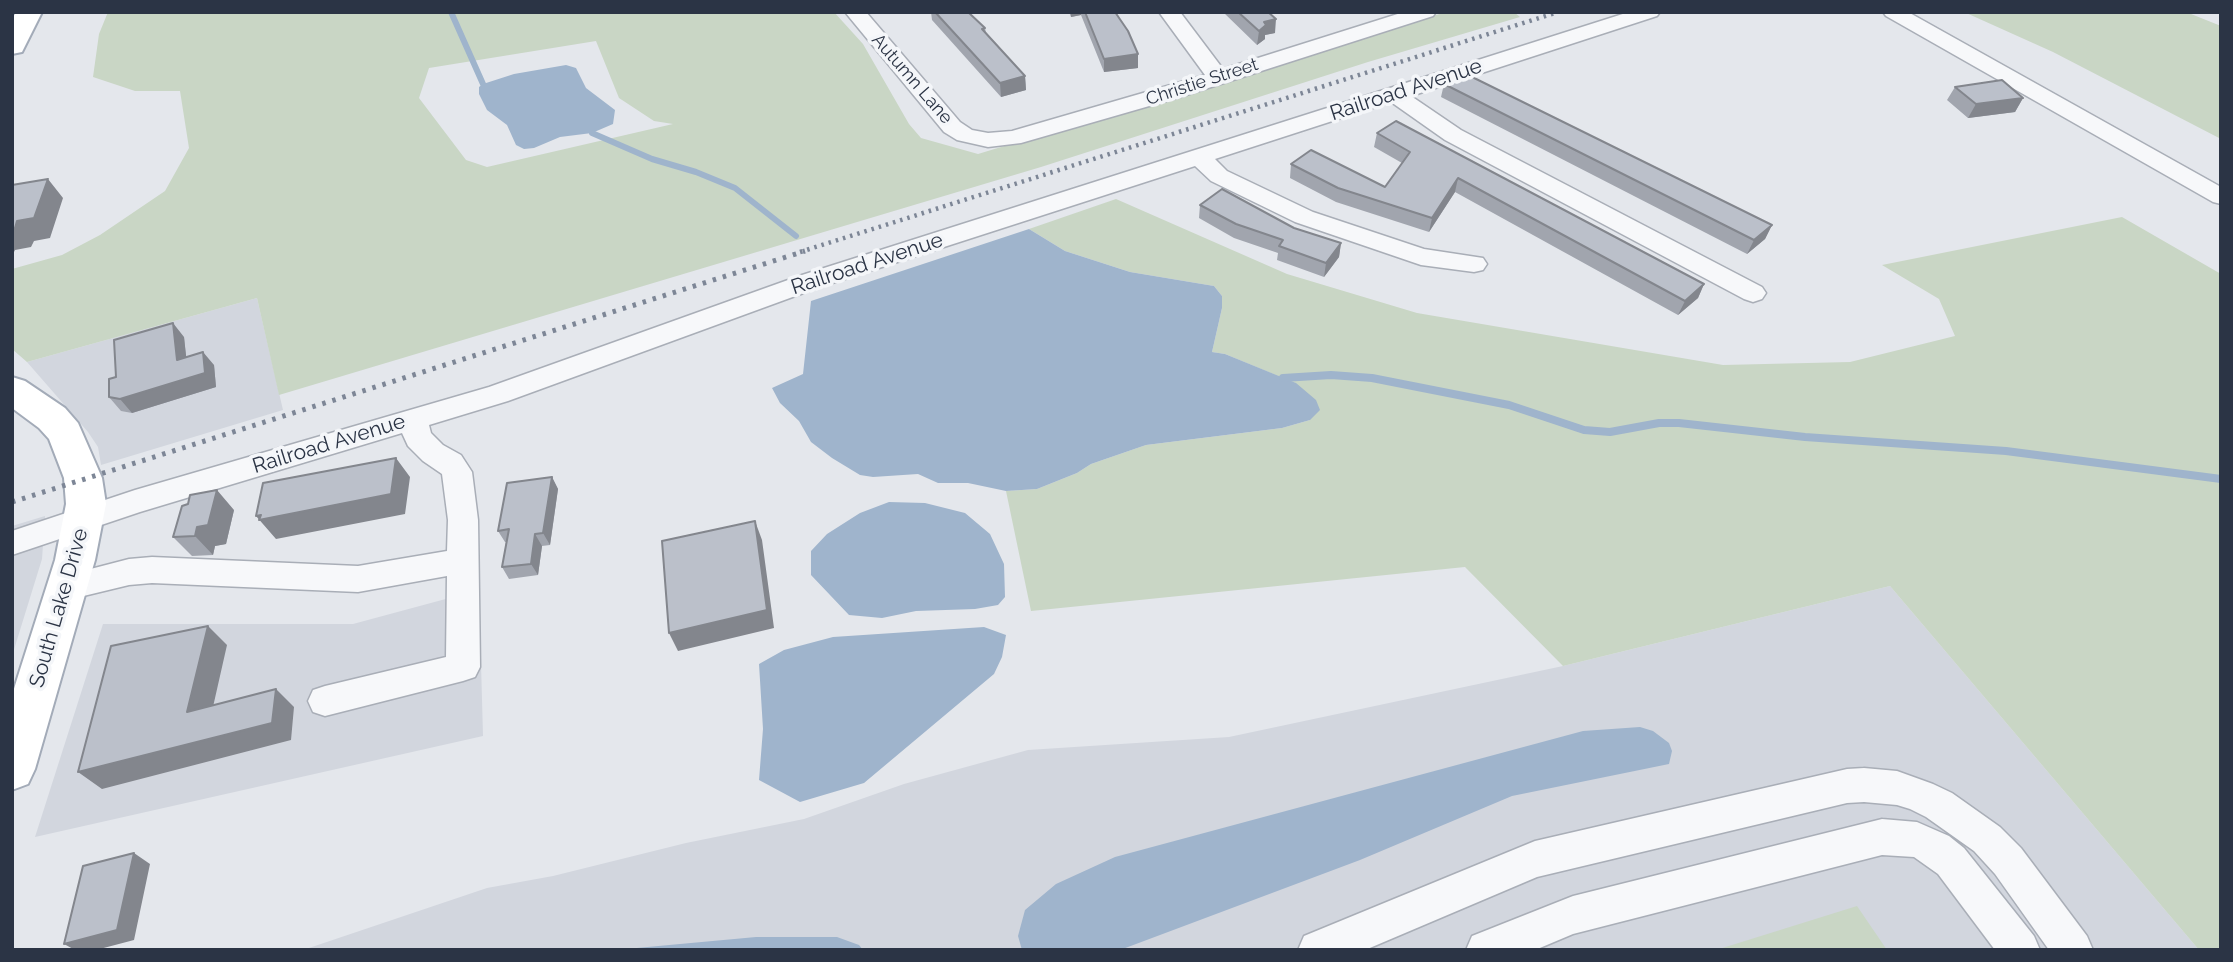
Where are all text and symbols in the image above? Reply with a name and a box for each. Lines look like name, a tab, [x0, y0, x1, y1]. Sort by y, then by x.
street label: Autumn Lane	[867, 30, 957, 128]
street label: Christie Street	[1143, 54, 1261, 110]
street label: Railroad Avenue	[1327, 54, 1485, 126]
street label: Railroad Avenue	[788, 228, 946, 300]
street label: Railroad Avenue	[250, 409, 408, 479]
street label: South Lake Drive	[24, 526, 94, 690]

